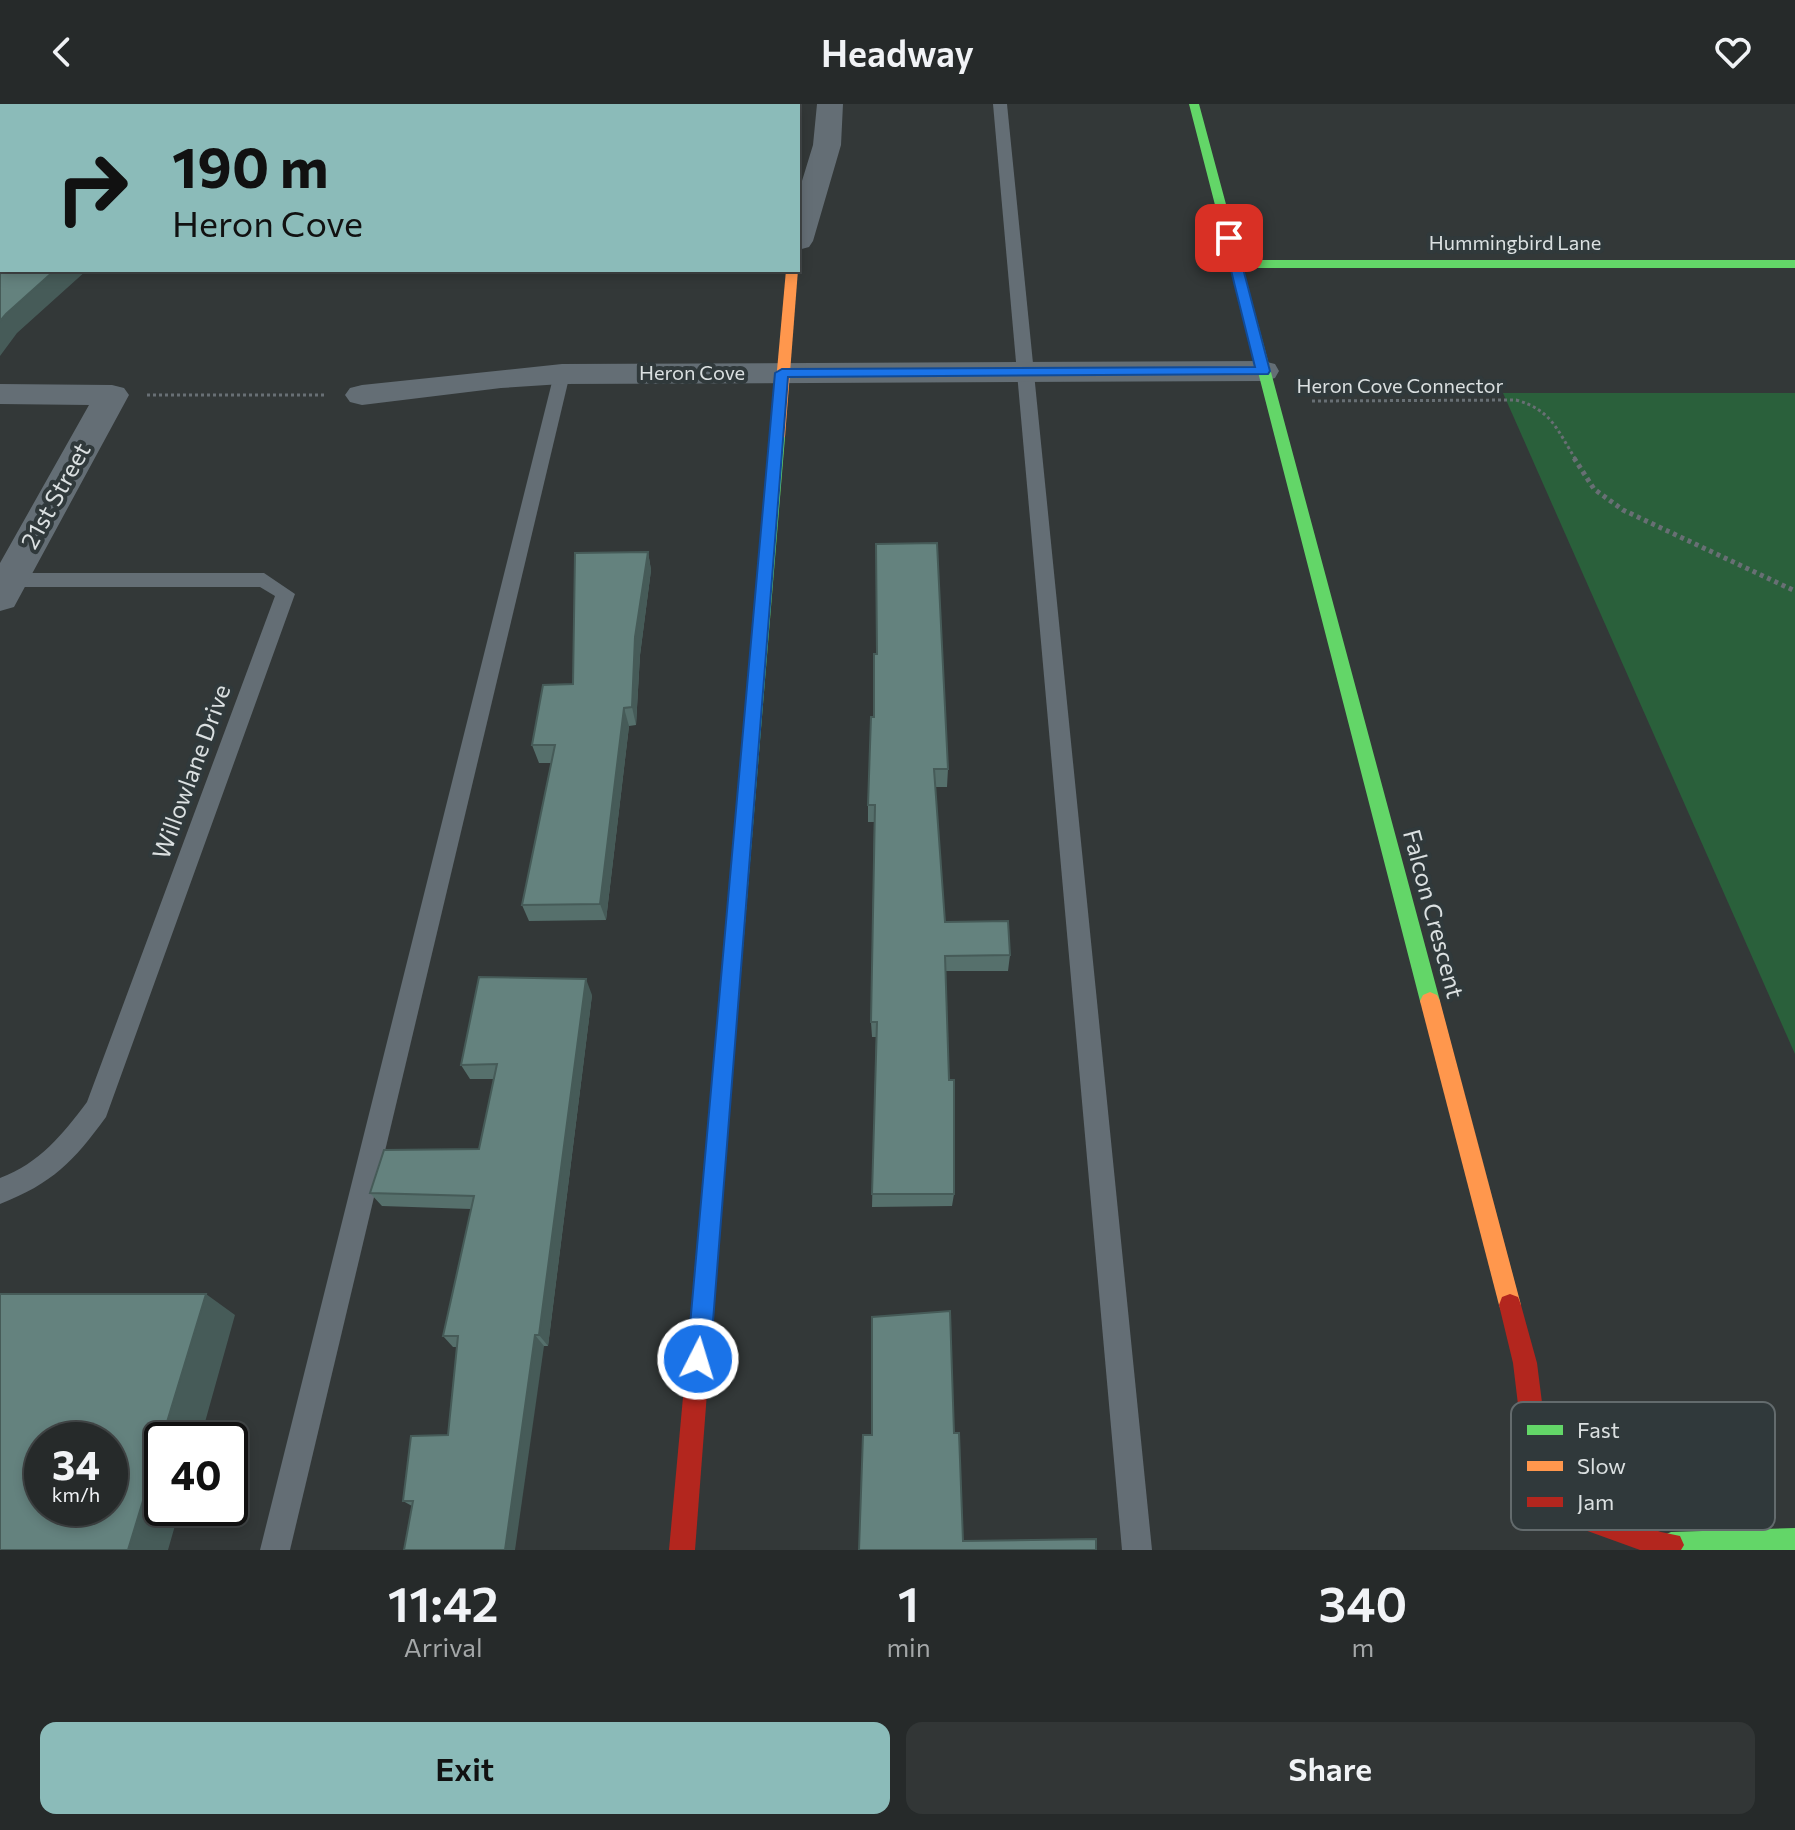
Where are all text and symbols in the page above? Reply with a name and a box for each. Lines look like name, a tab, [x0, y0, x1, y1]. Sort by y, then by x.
icon: back	[40, 30, 84, 74]
text: Headway	[821, 30, 974, 74]
icon: heart	[1711, 30, 1755, 74]
text: 190 m	[172, 131, 329, 200]
icon: right	[40, 136, 144, 240]
text: Heron Cove	[172, 200, 363, 244]
pin	[1195, 204, 1263, 272]
icon: arrive	[1207, 216, 1251, 260]
street label: Hummingbird Lane	[1429, 230, 1601, 254]
street label: Heron Cove	[639, 360, 745, 384]
street label: Heron Cove Connector	[1296, 373, 1504, 397]
street label: 21st Street	[14, 437, 96, 553]
street label: Willowlane Drive	[146, 680, 236, 863]
street label: Falcon Crescent	[1398, 826, 1471, 1001]
position arrow	[656, 1317, 740, 1401]
legend	[1511, 1402, 1775, 1530]
text: Fast	[1577, 1416, 1620, 1443]
speed limit sign: 40	[144, 1422, 248, 1526]
text: 34	[52, 1439, 100, 1488]
text: Slow	[1577, 1452, 1626, 1479]
text: km/h	[52, 1482, 100, 1506]
text: Jam	[1577, 1488, 1614, 1515]
text: 11:42	[388, 1573, 499, 1632]
text: 1	[898, 1573, 919, 1632]
text: 340	[1318, 1573, 1407, 1632]
text: Arrival	[404, 1631, 483, 1662]
text: min	[886, 1631, 931, 1662]
text: m	[1351, 1631, 1374, 1662]
button: Exit	[40, 1722, 890, 1814]
button: Share	[906, 1722, 1755, 1814]

